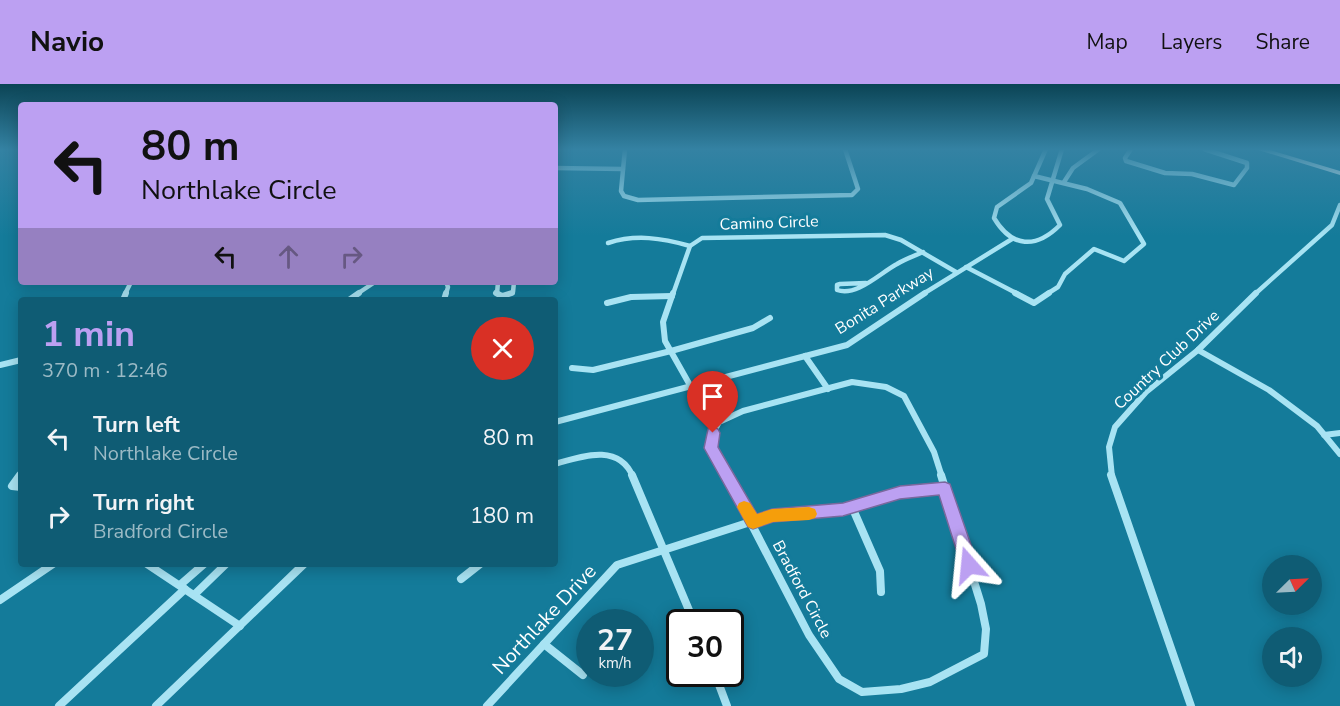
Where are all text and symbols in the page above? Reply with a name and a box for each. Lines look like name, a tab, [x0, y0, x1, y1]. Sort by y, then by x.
text: Navio	[30, 23, 104, 61]
text: Map	[1086, 28, 1128, 56]
text: Layers	[1161, 28, 1222, 56]
text: Share	[1255, 28, 1310, 56]
text: 80 m	[141, 118, 240, 175]
icon: left	[42, 126, 120, 204]
text: Northlake Circle	[141, 172, 337, 209]
street label: Camino Circle	[719, 210, 819, 236]
icon: left	[209, 240, 242, 273]
icon: ahead	[272, 240, 305, 273]
icon: right	[335, 240, 368, 273]
street label: Bonita Parkway	[831, 261, 939, 340]
street label: Country Club Drive	[1109, 305, 1224, 415]
text: 1 min	[42, 310, 135, 359]
button: close	[471, 317, 534, 380]
text: 370 m · 12:46	[42, 357, 168, 384]
pin	[687, 371, 738, 433]
icon: arrive	[696, 380, 729, 413]
text: Turn left	[93, 410, 180, 440]
icon: left	[42, 422, 75, 455]
text: 80 m	[483, 423, 534, 453]
text: Northlake Circle	[93, 440, 238, 467]
text: Turn right	[93, 488, 194, 518]
icon: right	[42, 500, 75, 533]
text: 180 m	[470, 501, 534, 531]
text: Bradford Circle	[93, 518, 228, 545]
position arrow	[937, 533, 1001, 597]
street label: Bradford Circle	[767, 537, 837, 642]
north arrow	[1262, 555, 1322, 615]
map controls	[1262, 555, 1322, 687]
street label: Northlake Drive	[486, 558, 602, 680]
speed limit sign: 30	[666, 609, 744, 687]
text: 27	[597, 620, 633, 661]
button: sound	[1262, 627, 1322, 687]
text: km/h	[598, 653, 632, 673]

